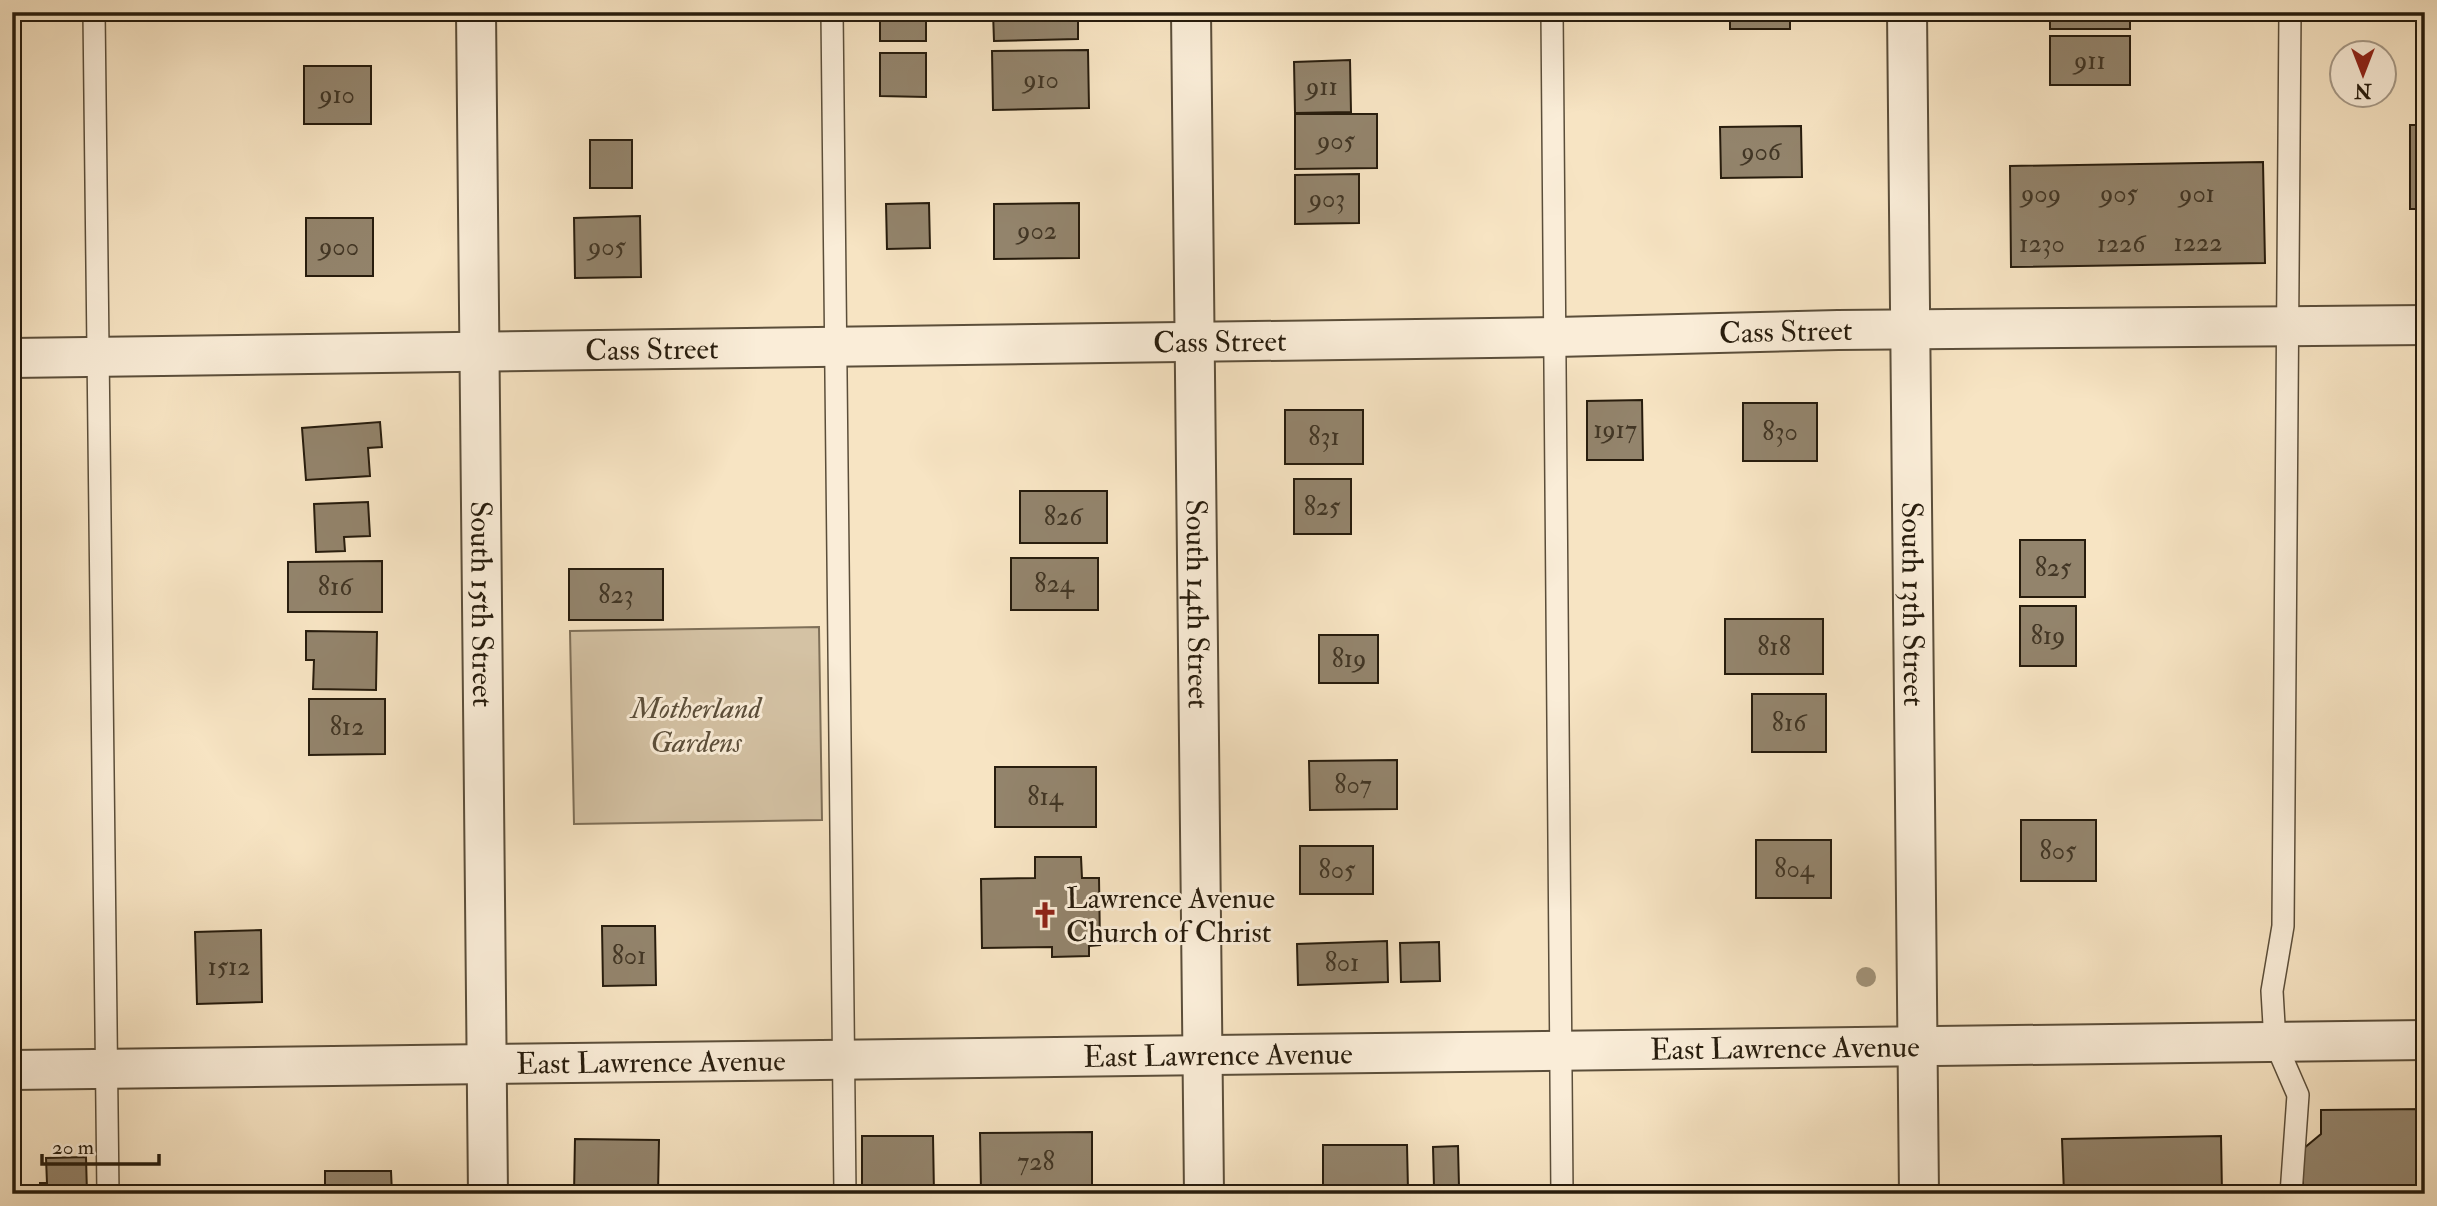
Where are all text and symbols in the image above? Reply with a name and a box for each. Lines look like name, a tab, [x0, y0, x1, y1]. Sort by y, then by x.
north arrow	[2328, 38, 2398, 108]
house number: 911	[2072, 45, 2106, 77]
house number: 910	[1021, 64, 1059, 96]
house number: 911	[1304, 71, 1338, 103]
text: N	[2354, 78, 2373, 102]
house number: 910	[317, 79, 355, 111]
house number: 905	[1315, 125, 1356, 157]
house number: 906	[1739, 136, 1783, 168]
house number: 909	[2019, 178, 2061, 210]
house number: 905	[2098, 178, 2139, 210]
house number: 901	[2177, 178, 2215, 210]
house number: 903	[1307, 183, 1345, 215]
house number: 902	[1015, 215, 1057, 247]
house number: 1222	[2174, 227, 2222, 259]
house number: 1230	[2019, 228, 2065, 260]
house number: 1226	[2097, 228, 2147, 260]
house number: 900	[317, 231, 359, 263]
house number: 905	[586, 231, 627, 263]
street label: Cass Street	[1719, 311, 1853, 351]
street label: Cass Street	[1153, 322, 1287, 361]
street label: Cass Street	[585, 330, 719, 369]
house number: 1917	[1593, 414, 1637, 446]
house number: 830	[1762, 416, 1798, 448]
house number: 831	[1308, 421, 1340, 453]
house number: 825	[1304, 491, 1341, 523]
street label: South 14th Street	[1178, 499, 1217, 709]
street label: South 15th Street	[462, 501, 502, 708]
house number: 826	[1044, 501, 1084, 533]
street label: South 13th Street	[1893, 501, 1933, 707]
house number: 825	[2035, 552, 2072, 584]
house number: 824	[1034, 568, 1075, 600]
house number: 816	[318, 571, 354, 603]
house number: 823	[598, 579, 634, 611]
house number: 819	[2031, 620, 2065, 652]
house number: 818	[1757, 631, 1791, 663]
house number: 819	[1332, 643, 1366, 675]
park label: Motherland Gardens	[629, 690, 764, 761]
house number: 816	[1772, 707, 1808, 739]
house number: 812	[330, 711, 364, 743]
house number: 807	[1334, 769, 1372, 801]
house number: 814	[1027, 781, 1064, 813]
house number: 805	[2040, 835, 2077, 867]
house number: 804	[1774, 853, 1815, 885]
house number: 805	[1319, 854, 1356, 886]
place label: Lawrence Avenue Church of Christ	[1066, 880, 1275, 951]
church icon: Lawrence Avenue Church of Christ	[1030, 900, 1060, 930]
house number: 801	[612, 940, 646, 972]
house number: 801	[1325, 947, 1359, 979]
house number: 1512	[207, 951, 251, 983]
street label: East Lawrence Avenue	[1650, 1028, 1920, 1068]
street label: East Lawrence Avenue	[1083, 1035, 1353, 1075]
street label: East Lawrence Avenue	[516, 1042, 786, 1082]
scale bar	[42, 1122, 159, 1166]
text: 20 m	[52, 1134, 94, 1161]
house number: 728	[1017, 1146, 1055, 1178]

